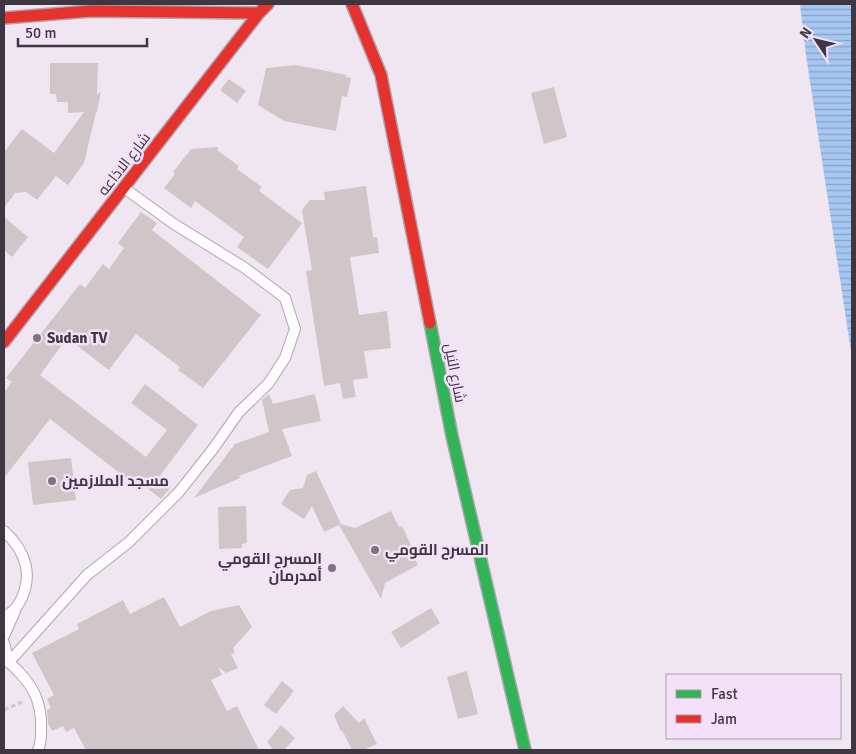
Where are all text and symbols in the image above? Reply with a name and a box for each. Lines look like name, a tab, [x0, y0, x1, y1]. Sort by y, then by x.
scale bar	[18, 15, 146, 47]
north arrow	[791, 15, 841, 65]
text: 50 m	[25, 24, 56, 42]
text: N	[796, 24, 816, 42]
street label: شارع الاذاعه	[94, 129, 156, 200]
place label: Sudan TV	[47, 329, 108, 347]
marker: Sudan TV	[31, 332, 43, 344]
street label: شارع النيل	[438, 342, 470, 404]
place label: مسجد الملازمين	[62, 472, 169, 490]
marker: مسجد الملازمين	[46, 475, 58, 487]
place label: المسرح القومي	[385, 541, 489, 562]
marker: المسرح القومي	[369, 544, 381, 556]
place label: المسرح القومي أمدرمان	[218, 550, 322, 585]
marker: المسرح القومي أمدرمان	[326, 562, 338, 574]
legend	[666, 674, 841, 739]
text: Fast	[711, 685, 738, 703]
text: Jam	[711, 710, 737, 728]

